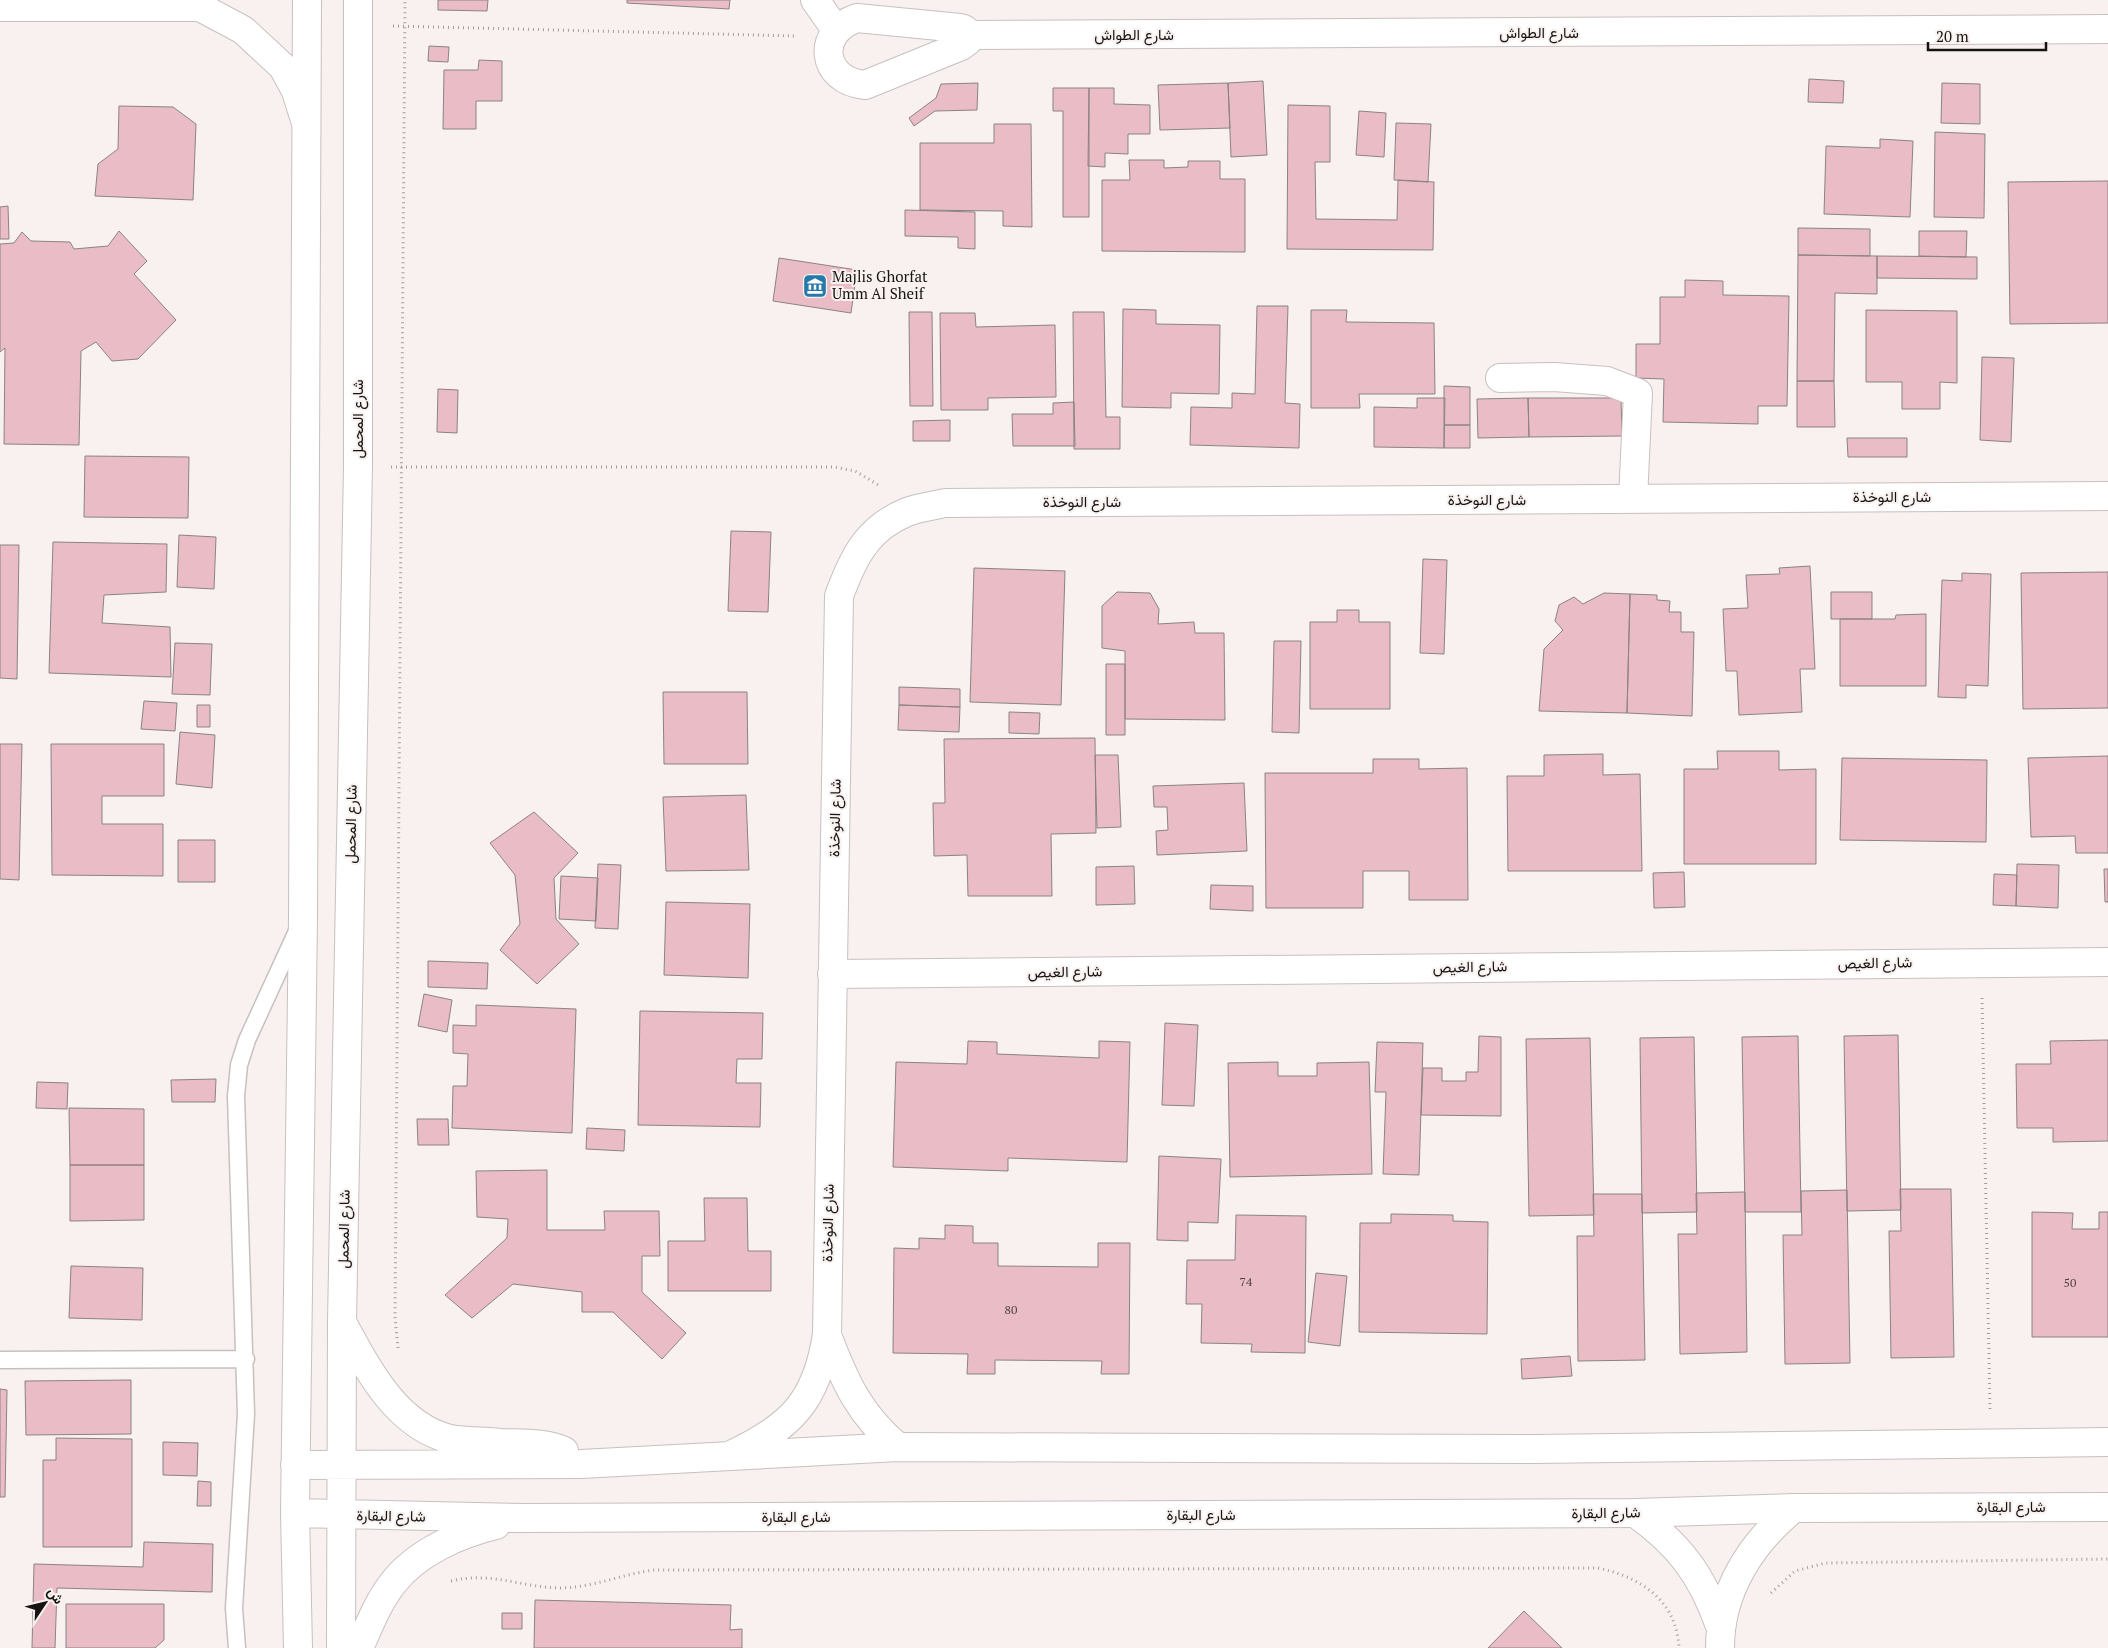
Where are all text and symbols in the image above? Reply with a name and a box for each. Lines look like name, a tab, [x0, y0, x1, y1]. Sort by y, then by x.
scale bar	[1928, 20, 2046, 52]
street label: شارع الطواش	[1499, 22, 1579, 44]
street label: شارع الطواش	[1094, 24, 1174, 46]
text: 20 m	[1936, 26, 1969, 46]
place label: Majlis Ghorfat Umm Al Sheif	[832, 266, 928, 303]
museum icon: Majlis Ghorfat Umm Al Sheif	[802, 273, 828, 299]
street label: شارع المحمل	[347, 379, 369, 459]
street label: شارع النوخذة	[1853, 486, 1931, 508]
street label: شارع النوخذة	[1448, 489, 1526, 511]
street label: شارع النوخذة	[1043, 491, 1121, 513]
street label: شارع النوخذة	[823, 778, 847, 857]
street label: شارع المحمل	[339, 784, 363, 864]
street label: شارع الغيص	[1837, 951, 1913, 975]
street label: شارع الغيص	[1432, 955, 1508, 979]
street label: شارع الغيص	[1027, 960, 1103, 984]
street label: شارع النوخذة	[816, 1183, 840, 1262]
street label: شارع المحمل	[332, 1189, 356, 1269]
house number: 74	[1240, 1274, 1253, 1289]
house number: 50	[2064, 1275, 2076, 1290]
house number: 80	[1005, 1302, 1017, 1317]
street label: شارع البقارة	[1976, 1496, 2046, 1518]
street label: شارع البقارة	[1571, 1501, 1641, 1525]
street label: شارع البقارة	[356, 1504, 426, 1528]
street label: شارع البقارة	[1166, 1504, 1236, 1526]
street label: شارع البقارة	[761, 1506, 831, 1528]
north arrow	[20, 1578, 70, 1628]
text: ش	[43, 1583, 69, 1608]

